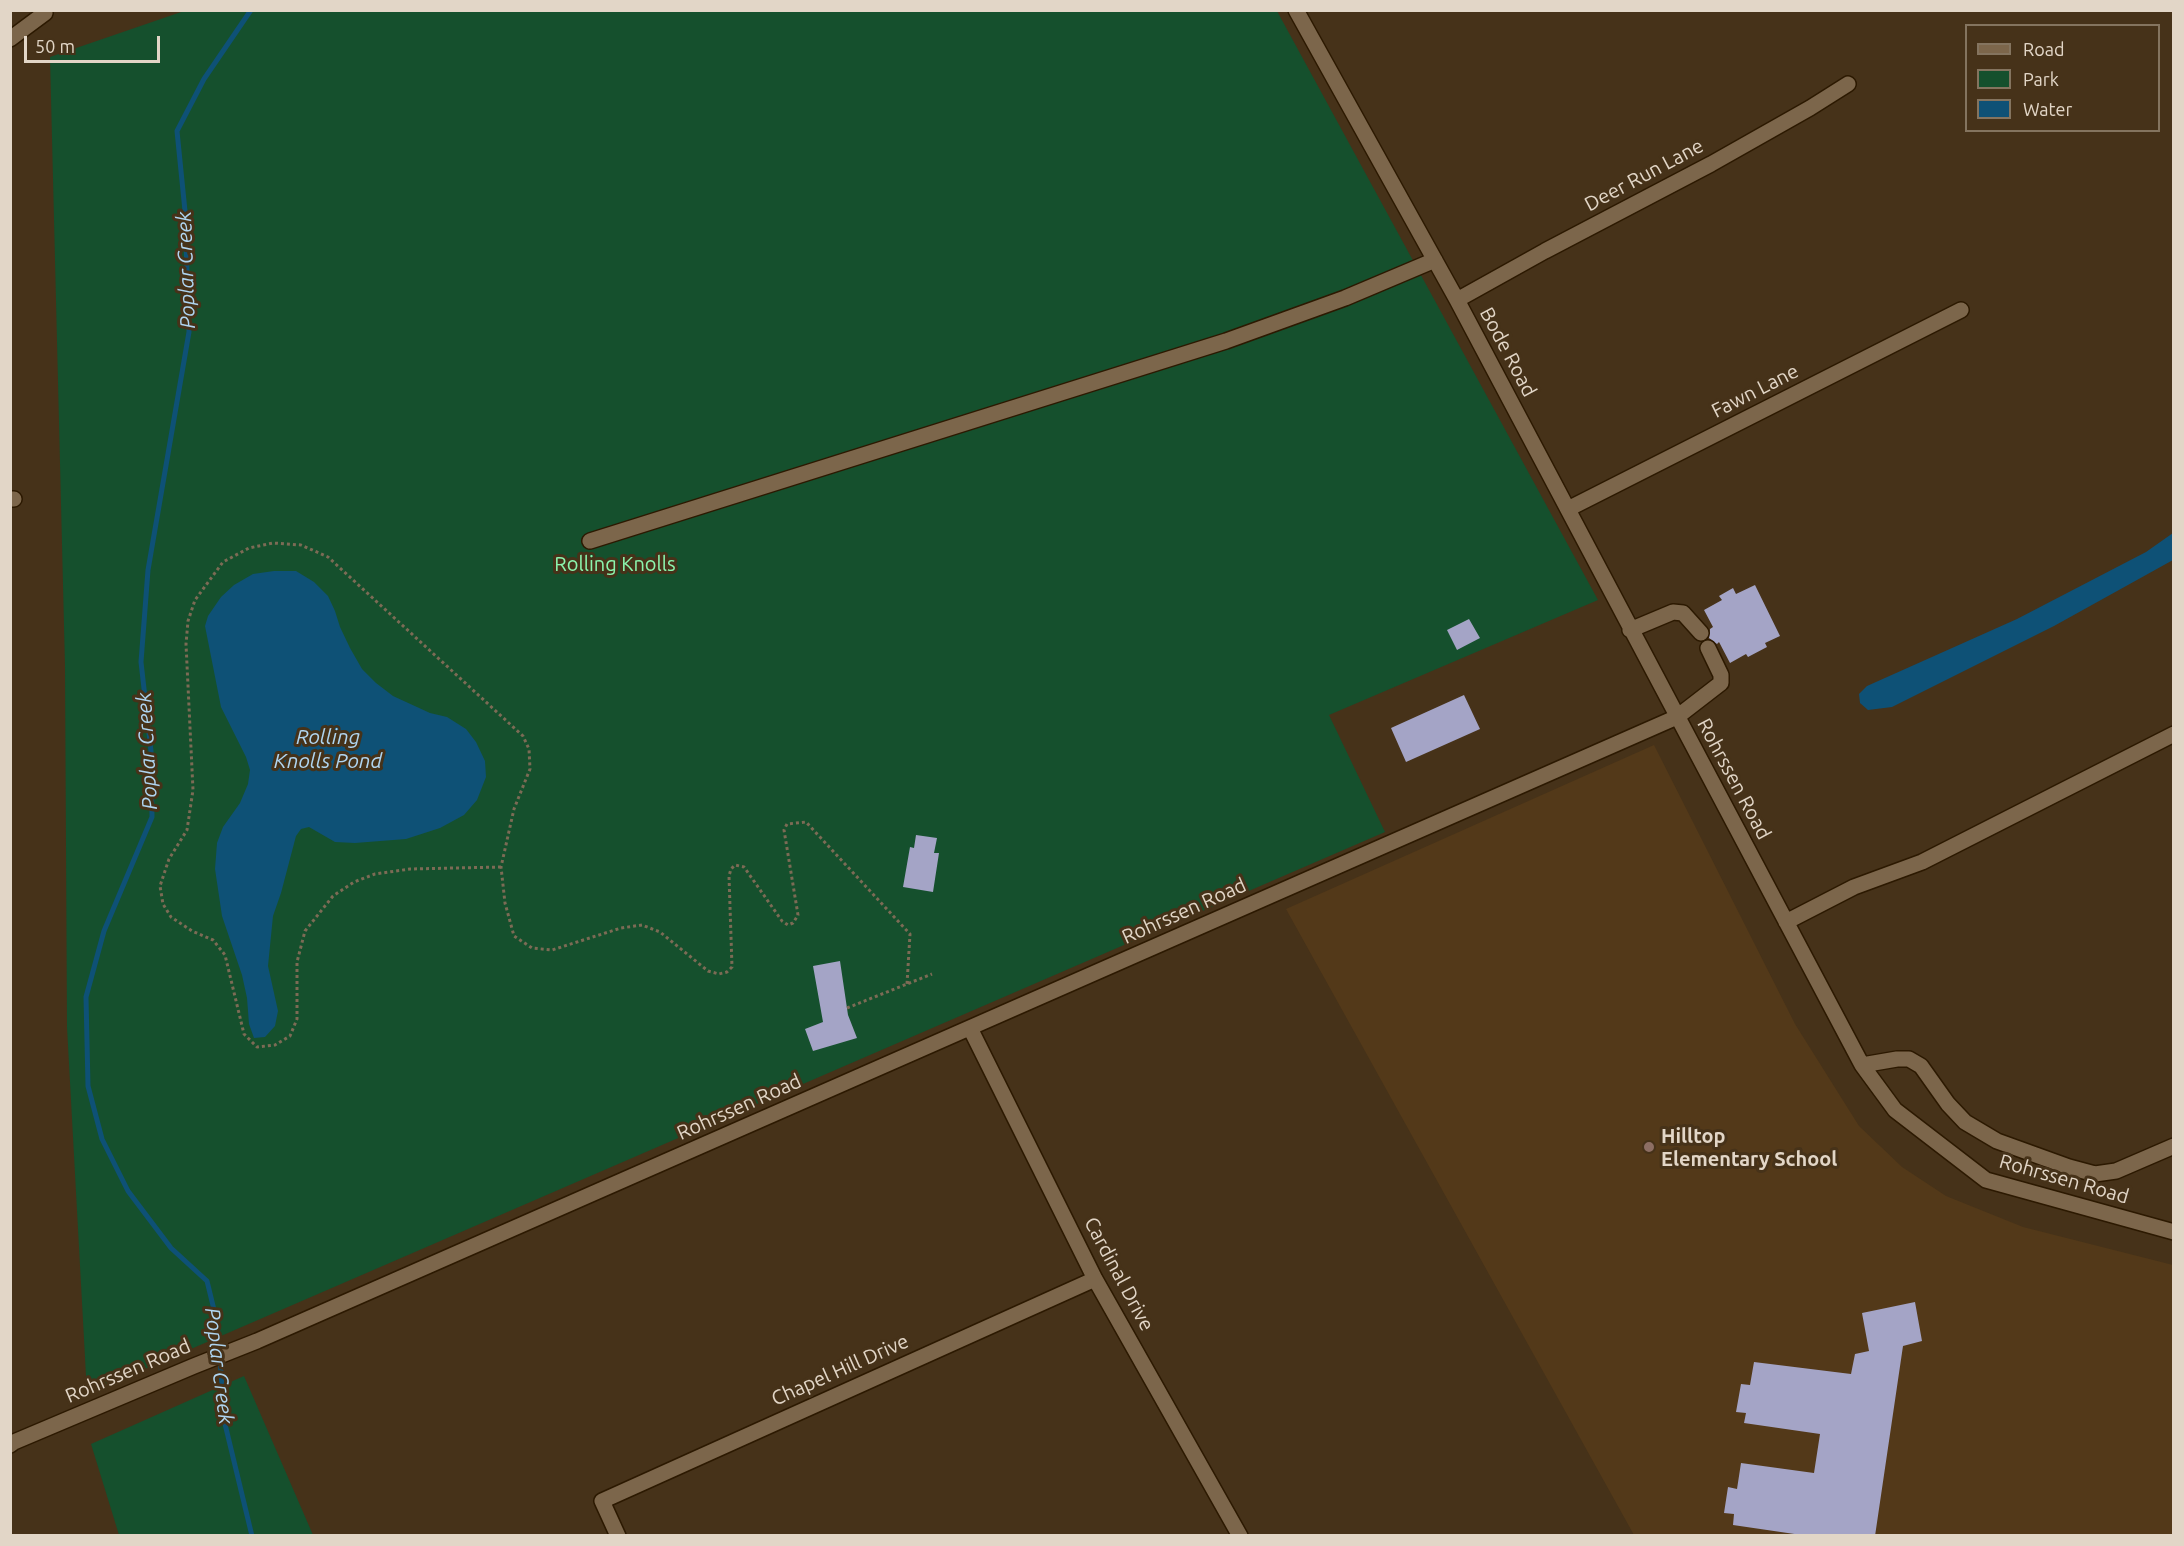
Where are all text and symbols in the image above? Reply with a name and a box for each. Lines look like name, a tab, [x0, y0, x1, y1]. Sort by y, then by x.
scale bar	[27, 24, 164, 62]
legend	[1965, 24, 2160, 132]
text: 50 m	[35, 36, 75, 56]
text: Road	[2023, 39, 2065, 59]
text: Park	[2023, 69, 2059, 89]
text: Water	[2023, 99, 2072, 119]
street label: Deer Run Lane	[1580, 134, 1708, 216]
water label: Poplar Creek	[171, 211, 201, 329]
street label: Bode Road	[1474, 303, 1542, 401]
street label: Fawn Lane	[1707, 359, 1803, 423]
park label: Rolling Knolls	[554, 552, 676, 576]
water label: Poplar Creek	[131, 692, 163, 810]
street label: Rohrssen Road	[1692, 714, 1776, 844]
water label: Rolling Knolls Pond	[274, 724, 382, 774]
street label: Rohrssen Road	[1118, 873, 1250, 949]
street label: Rohrssen Road	[673, 1069, 805, 1145]
place label: Hilltop Elementary School	[1661, 1124, 1837, 1171]
marker: Hilltop Elementary School	[1642, 1140, 1656, 1154]
street label: Rohrssen Road	[1996, 1149, 2132, 1209]
street label: Cardinal Drive	[1079, 1213, 1159, 1335]
water label: Poplar Creek	[199, 1306, 239, 1426]
street label: Chapel Hill Drive	[768, 1329, 912, 1411]
street label: Rohrssen Road	[62, 1334, 194, 1408]

